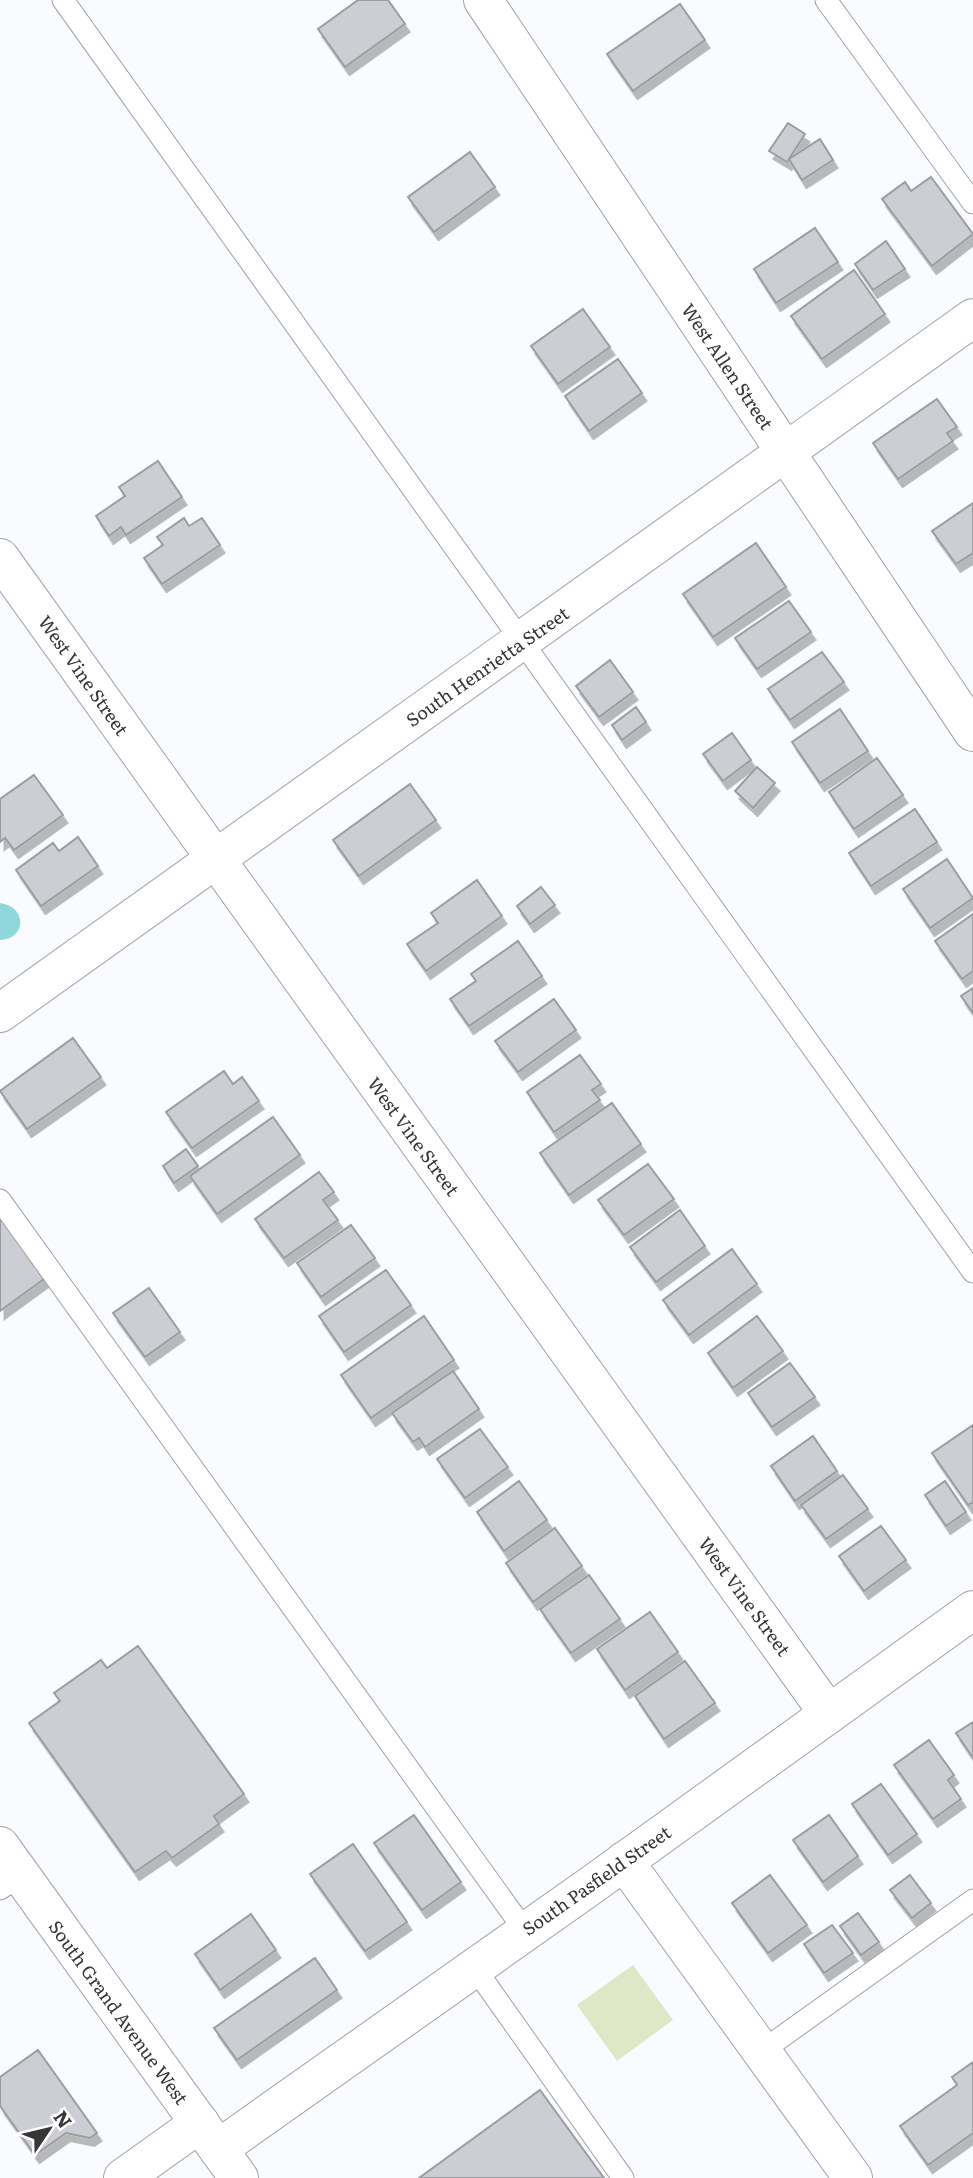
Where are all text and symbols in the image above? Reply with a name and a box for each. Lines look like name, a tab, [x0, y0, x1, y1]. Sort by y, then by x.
street label: West Allen Street	[676, 297, 781, 435]
street label: South Henrietta Street	[400, 599, 575, 733]
street label: West Vine Street	[32, 609, 136, 741]
street label: West Vine Street	[362, 1071, 467, 1202]
street label: West Vine Street	[693, 1531, 798, 1662]
street label: South Pasfield Street	[516, 1818, 676, 1942]
street label: South Grand Avenue West	[43, 1914, 196, 2110]
north arrow	[14, 2094, 84, 2164]
text: N	[48, 2104, 80, 2133]

